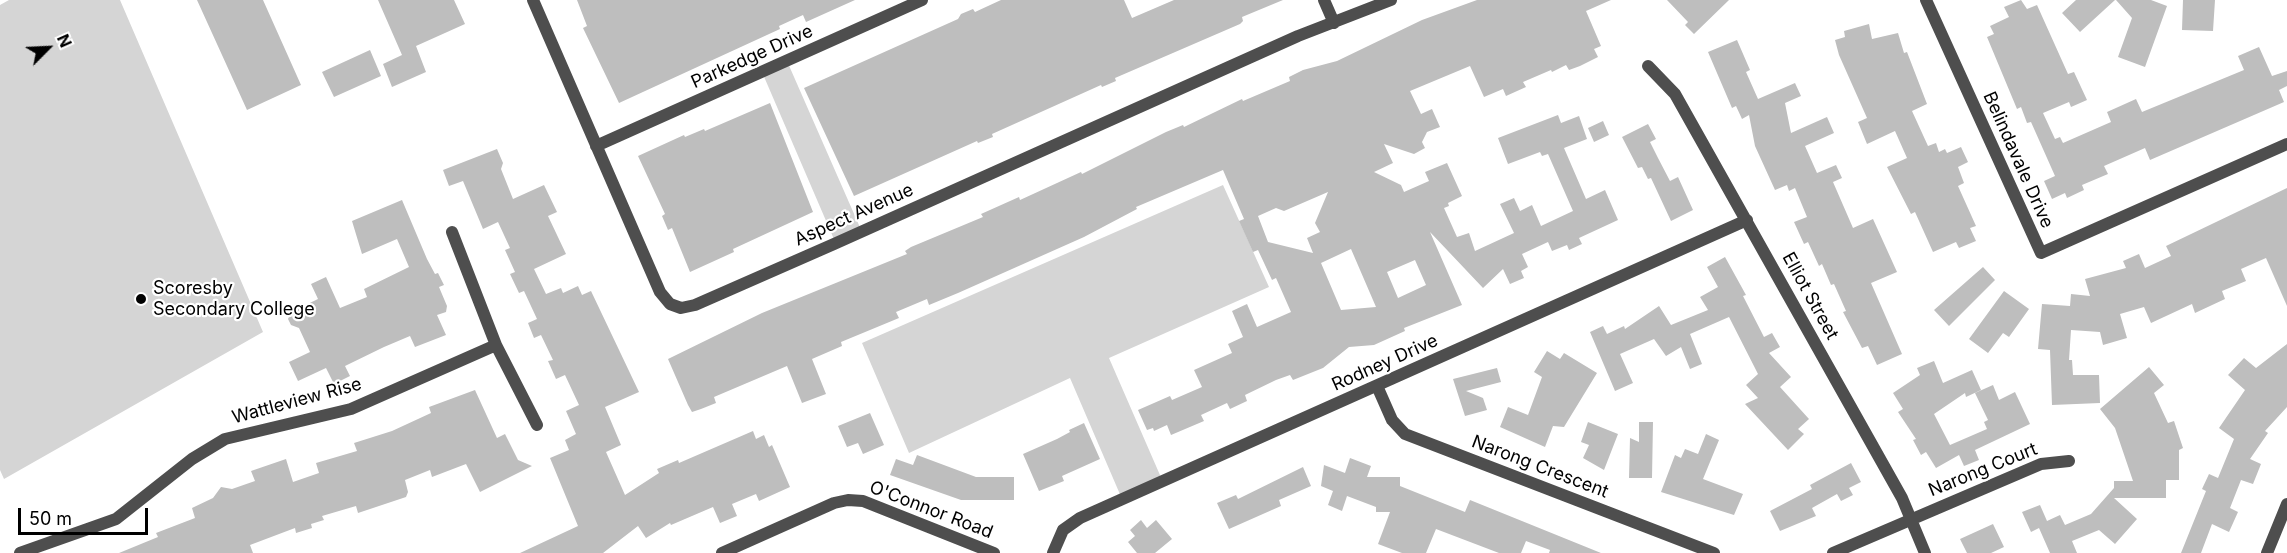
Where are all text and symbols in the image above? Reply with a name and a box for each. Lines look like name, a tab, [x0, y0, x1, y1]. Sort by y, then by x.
north arrow	[18, 18, 78, 78]
street label: Parkedge Drive	[688, 21, 816, 93]
text: N	[53, 31, 76, 50]
street label: Belindavale Drive	[1978, 88, 2058, 232]
street label: Aspect Avenue	[791, 179, 917, 251]
street label: Elliot Street	[1777, 249, 1843, 343]
place label: Scoresby Secondary College	[153, 278, 315, 320]
marker: Scoresby Secondary College	[134, 292, 148, 306]
street label: Rodney Drive	[1329, 330, 1441, 396]
street label: Wattleview Rise	[230, 373, 364, 429]
street label: Narong Crescent	[1469, 431, 1611, 503]
street label: Narong Court	[1926, 438, 2040, 502]
street label: O'Connor Road	[866, 477, 996, 543]
scale bar	[21, 496, 152, 534]
text: 50 m	[29, 508, 72, 529]

